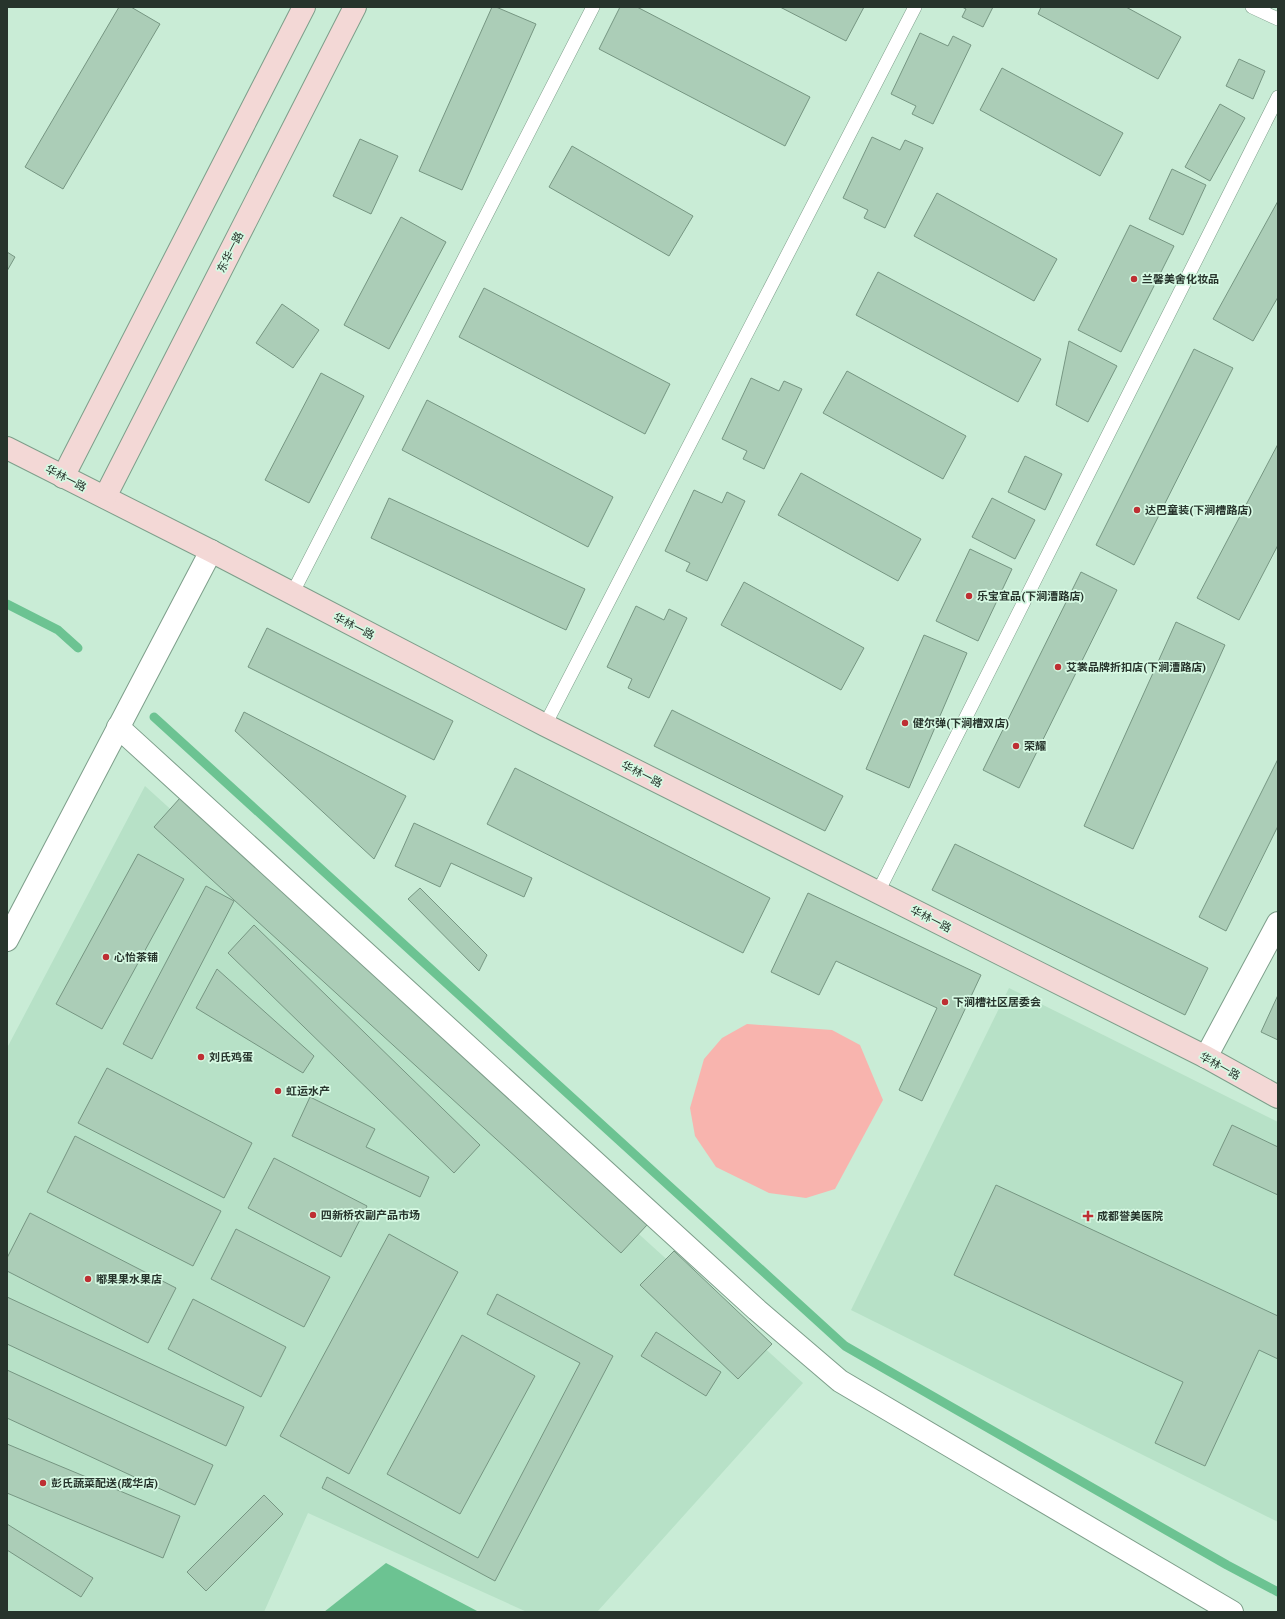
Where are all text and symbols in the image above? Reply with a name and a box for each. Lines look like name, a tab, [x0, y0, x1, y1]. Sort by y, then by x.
street label: 东华一路	[215, 230, 245, 274]
place label: 兰馨美舍化妆品	[1142, 273, 1219, 285]
marker: 兰馨美舍化妆品	[1129, 274, 1139, 284]
street label: 华林一路	[44, 463, 88, 493]
place label: 达巴童装(下涧槽路店)	[1145, 504, 1252, 517]
marker: 达巴童装(下涧槽路店)	[1132, 505, 1142, 515]
place label: 乐宝宜品(下涧漕路店)	[977, 590, 1084, 603]
marker: 乐宝宜品(下涧漕路店)	[964, 591, 974, 601]
street label: 华林一路	[332, 611, 376, 641]
place label: 艾裳品牌折扣店(下涧漕路店)	[1066, 661, 1206, 674]
marker: 艾裳品牌折扣店(下涧漕路店)	[1053, 662, 1063, 672]
place label: 健尔弹(下涧槽双店)	[913, 717, 1009, 730]
marker: 健尔弹(下涧槽双店)	[900, 718, 910, 728]
place label: 荣耀	[1024, 740, 1046, 752]
marker: 荣耀	[1011, 741, 1021, 751]
street label: 华林一路	[620, 759, 664, 789]
street label: 华林一路	[909, 904, 953, 934]
place label: 心怡茶铺	[114, 951, 158, 963]
marker: 心怡茶铺	[101, 952, 111, 962]
place label: 下涧槽社区居委会	[953, 996, 1041, 1008]
marker: 下涧槽社区居委会	[940, 997, 950, 1007]
street label: 华林一路	[1198, 1050, 1242, 1082]
place label: 刘氏鸡蛋	[209, 1051, 253, 1063]
marker: 刘氏鸡蛋	[196, 1052, 206, 1062]
place label: 虹运水产	[286, 1085, 330, 1097]
marker: 虹运水产	[273, 1086, 283, 1096]
place label: 四新桥农副产品市场	[321, 1209, 420, 1221]
marker: 四新桥农副产品市场	[308, 1210, 318, 1220]
marker: 成都誉美医院	[1082, 1210, 1094, 1222]
place label: 成都誉美医院	[1097, 1210, 1163, 1222]
place label: 嘟果果水果店	[96, 1273, 162, 1285]
marker: 嘟果果水果店	[83, 1274, 93, 1284]
place label: 彭氏蔬菜配送(成华店)	[51, 1477, 158, 1490]
marker: 彭氏蔬菜配送(成华店)	[38, 1478, 48, 1488]

